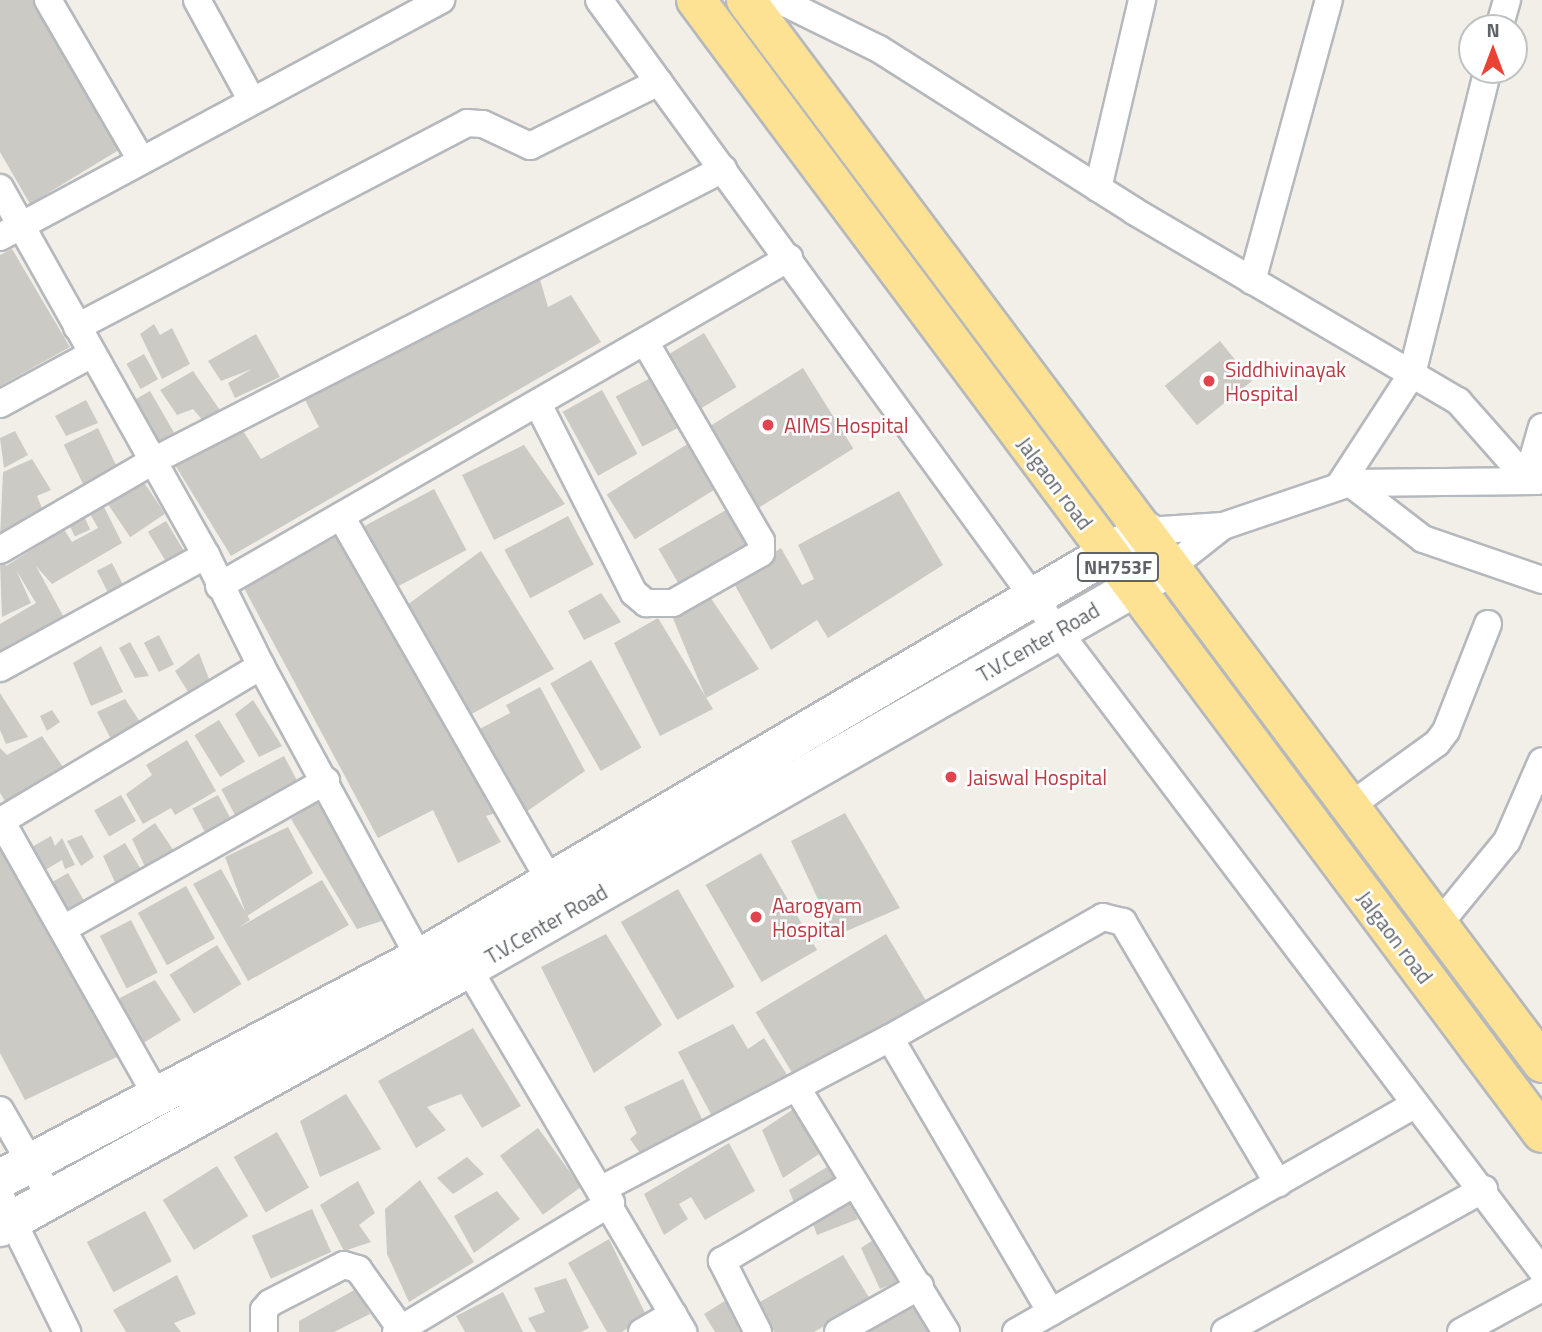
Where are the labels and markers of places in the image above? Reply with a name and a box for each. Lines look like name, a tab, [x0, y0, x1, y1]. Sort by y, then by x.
place label: Siddhivinayak Hospital	[1225, 356, 1346, 406]
marker: Siddhivinayak Hospital	[1199, 371, 1219, 391]
place label: AIMS Hospital	[784, 412, 909, 438]
marker: AIMS Hospital	[758, 415, 778, 435]
place label: Jaiswal Hospital	[967, 764, 1107, 790]
marker: Jaiswal Hospital	[941, 767, 961, 787]
place label: Aarogyam Hospital	[772, 892, 862, 942]
marker: Aarogyam Hospital	[746, 907, 766, 927]

